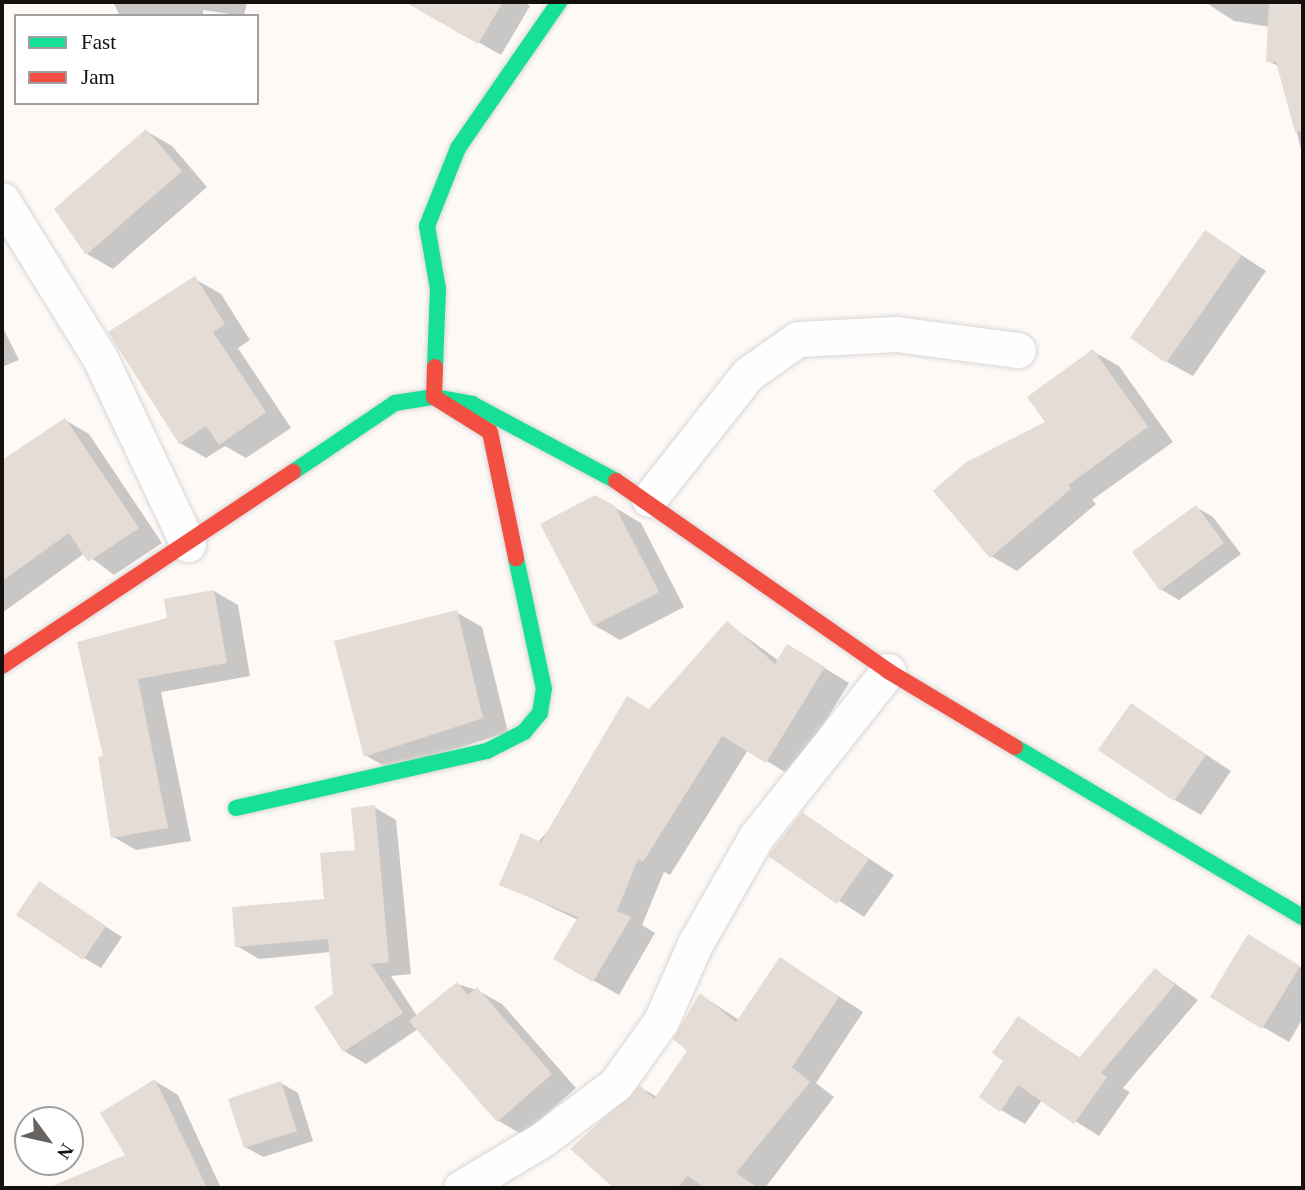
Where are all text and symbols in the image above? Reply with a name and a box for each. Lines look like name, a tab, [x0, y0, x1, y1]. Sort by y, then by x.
legend	[14, 14, 259, 105]
text: Fast	[81, 30, 116, 54]
text: Jam	[81, 65, 115, 89]
north arrow	[14, 1106, 84, 1176]
text: N	[53, 1140, 78, 1163]

